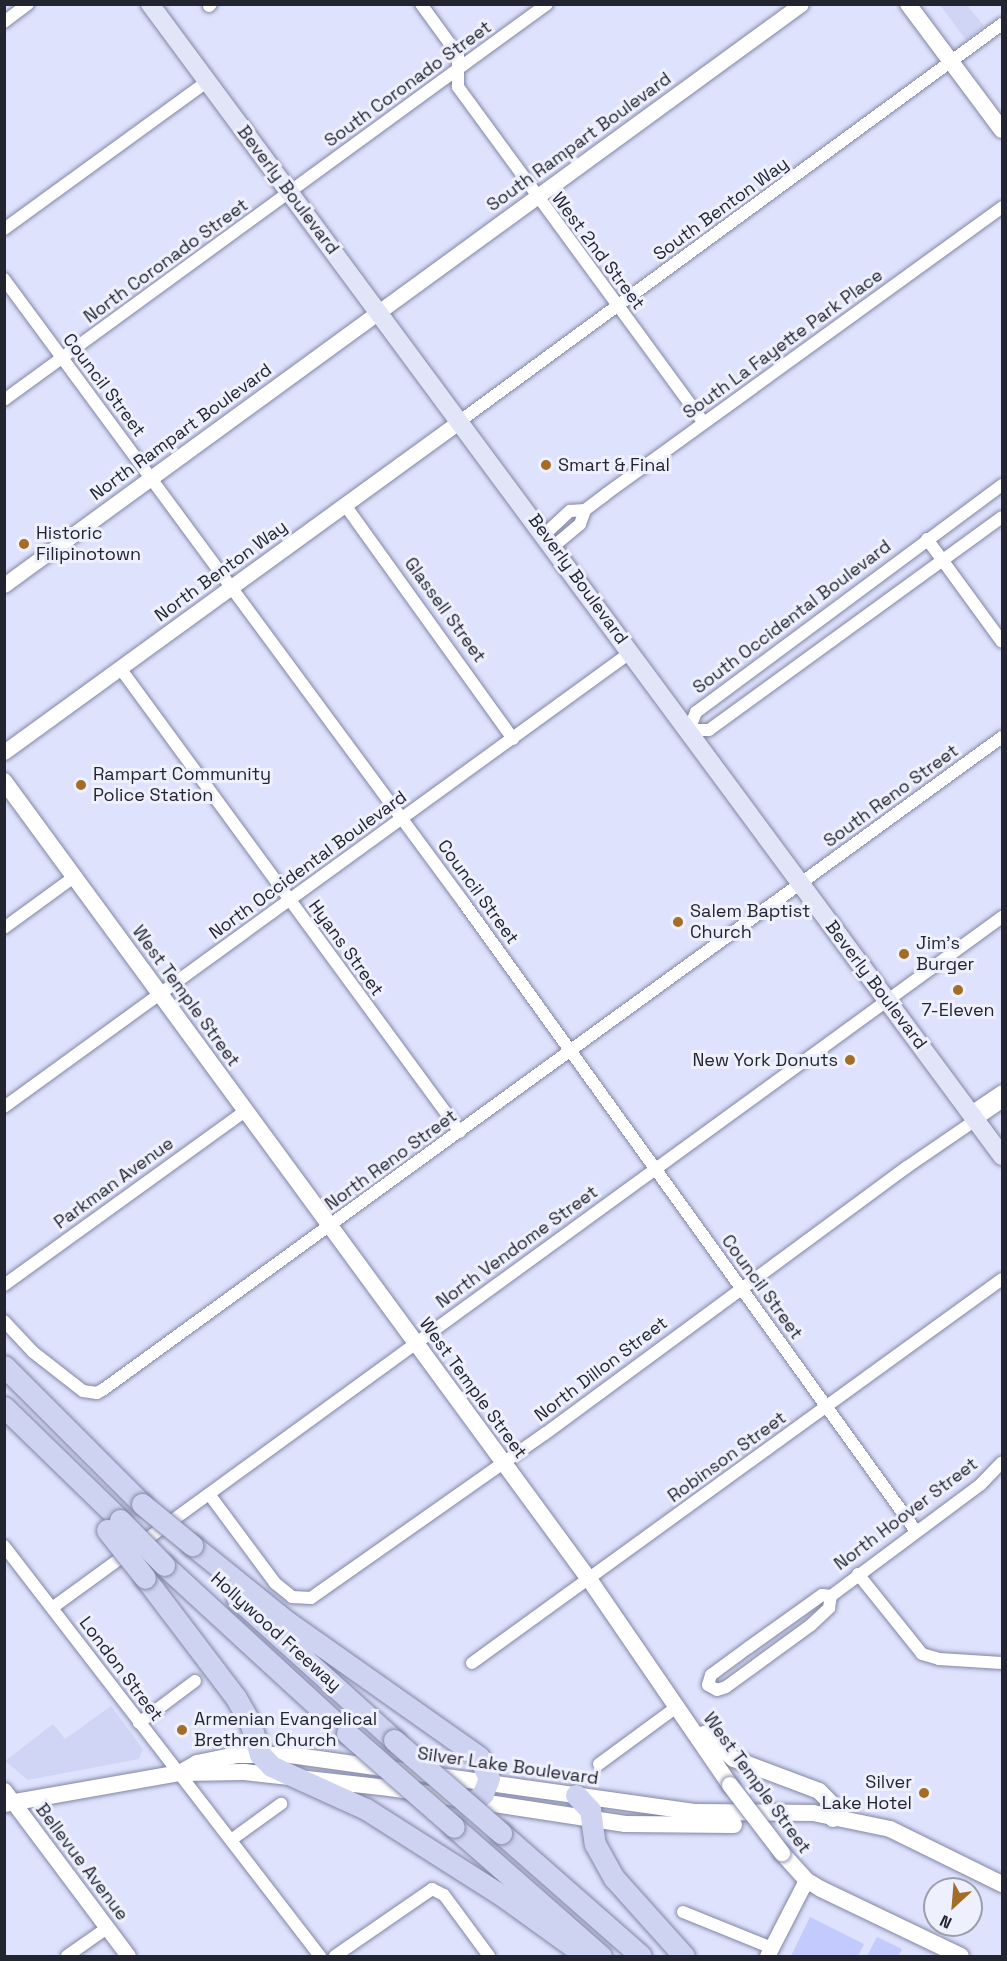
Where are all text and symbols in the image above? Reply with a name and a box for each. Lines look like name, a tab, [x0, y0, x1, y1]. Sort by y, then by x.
street label: South Coronado Street	[320, 16, 496, 152]
street label: South Rampart Boulevard	[483, 68, 675, 216]
street label: Beverly Boulevard	[233, 121, 343, 259]
street label: South Benton Way	[649, 153, 793, 265]
street label: West 2nd Street	[547, 188, 649, 314]
street label: North Coronado Street	[80, 194, 252, 328]
street label: South La Fayette Park Place	[679, 264, 887, 424]
street label: Council Street	[58, 329, 150, 441]
street label: North Rampart Boulevard	[86, 359, 276, 505]
place label: Smart & Final	[558, 454, 670, 476]
marker: Smart & Final	[539, 458, 553, 472]
street label: Beverly Boulevard	[524, 510, 632, 648]
street label: North Benton Way	[151, 516, 291, 626]
place label: Historic Filipinotown	[36, 523, 141, 566]
street label: South Occidental Boulevard	[689, 535, 895, 699]
marker: Historic Filipinotown	[17, 537, 31, 551]
street label: Glassell Street	[400, 553, 490, 667]
street label: South Reno Street	[820, 740, 962, 852]
place label: Rampart Community Police Station	[93, 764, 271, 806]
marker: Rampart Community Police Station	[74, 778, 88, 792]
street label: North Occidental Boulevard	[205, 786, 411, 944]
street label: Council Street	[433, 836, 523, 948]
street label: Hyans Street	[304, 896, 388, 1000]
place label: Salem Baptist Church	[690, 901, 810, 944]
marker: Salem Baptist Church	[671, 915, 685, 929]
street label: Beverly Boulevard	[821, 916, 931, 1054]
street label: West Temple Street	[127, 921, 245, 1071]
place label: Jim's Burger	[916, 933, 974, 976]
marker: Jim's Burger	[897, 947, 911, 961]
marker: 7-Eleven	[951, 983, 965, 997]
place label: 7-Eleven	[921, 999, 995, 1021]
place label: New York Donuts	[692, 1049, 838, 1071]
marker: New York Donuts	[843, 1053, 857, 1067]
street label: North Reno Street	[321, 1105, 461, 1215]
street label: Parkman Avenue	[50, 1132, 178, 1234]
street label: North Vendome Street	[432, 1181, 602, 1313]
street label: Council Street	[717, 1231, 807, 1343]
street label: North Dillon Street	[530, 1312, 672, 1426]
street label: West Temple Street	[414, 1313, 532, 1463]
street label: Robinson Street	[664, 1407, 790, 1507]
street label: North Hoover Street	[830, 1453, 982, 1575]
street label: Hollywood Freeway	[206, 1568, 346, 1696]
street label: London Street	[75, 1612, 167, 1726]
street label: West Temple Street	[698, 1708, 816, 1858]
place label: Armenian Evangelical Brethren Church	[194, 1709, 377, 1752]
marker: Armenian Evangelical Brethren Church	[175, 1723, 189, 1737]
street label: Silver Lake Boulevard	[416, 1743, 600, 1789]
place label: Silver Lake Hotel	[822, 1772, 912, 1814]
marker: Silver Lake Hotel	[917, 1786, 931, 1800]
street label: Bellevue Avenue	[31, 1799, 133, 1925]
north arrow	[923, 1877, 983, 1937]
text: N	[936, 1910, 955, 1934]

